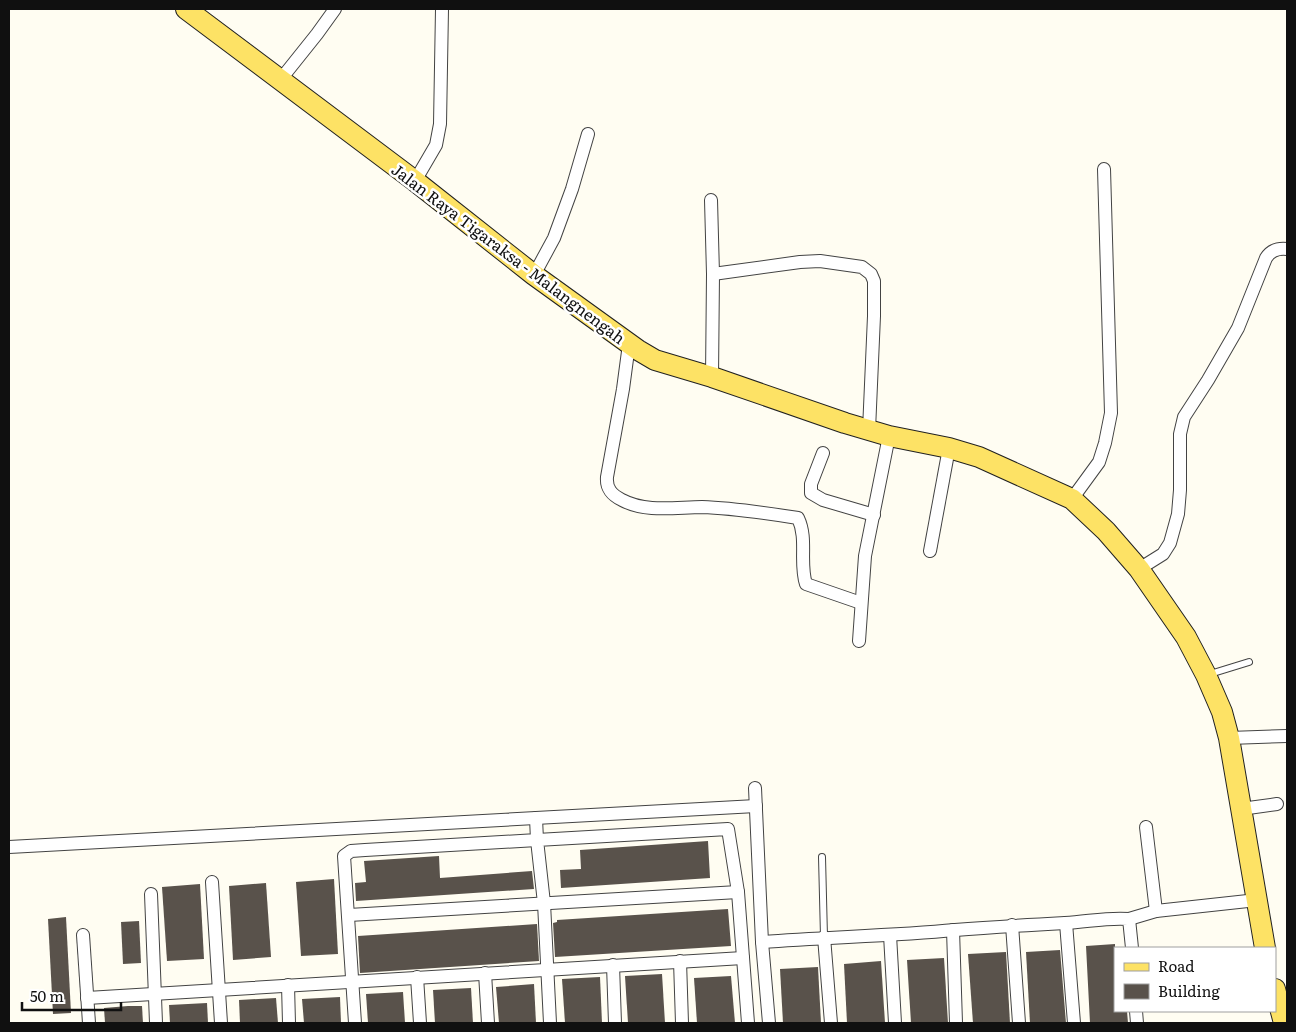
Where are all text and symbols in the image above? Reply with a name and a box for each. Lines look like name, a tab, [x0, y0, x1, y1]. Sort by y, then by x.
street label: Jalan Raya Tigaraksa - Malangnengah	[387, 157, 631, 349]
legend	[1114, 947, 1276, 1012]
text: Road	[1158, 954, 1194, 977]
text: Building	[1158, 979, 1220, 1002]
scale bar	[22, 980, 121, 1012]
text: 50 m	[30, 984, 64, 1007]

